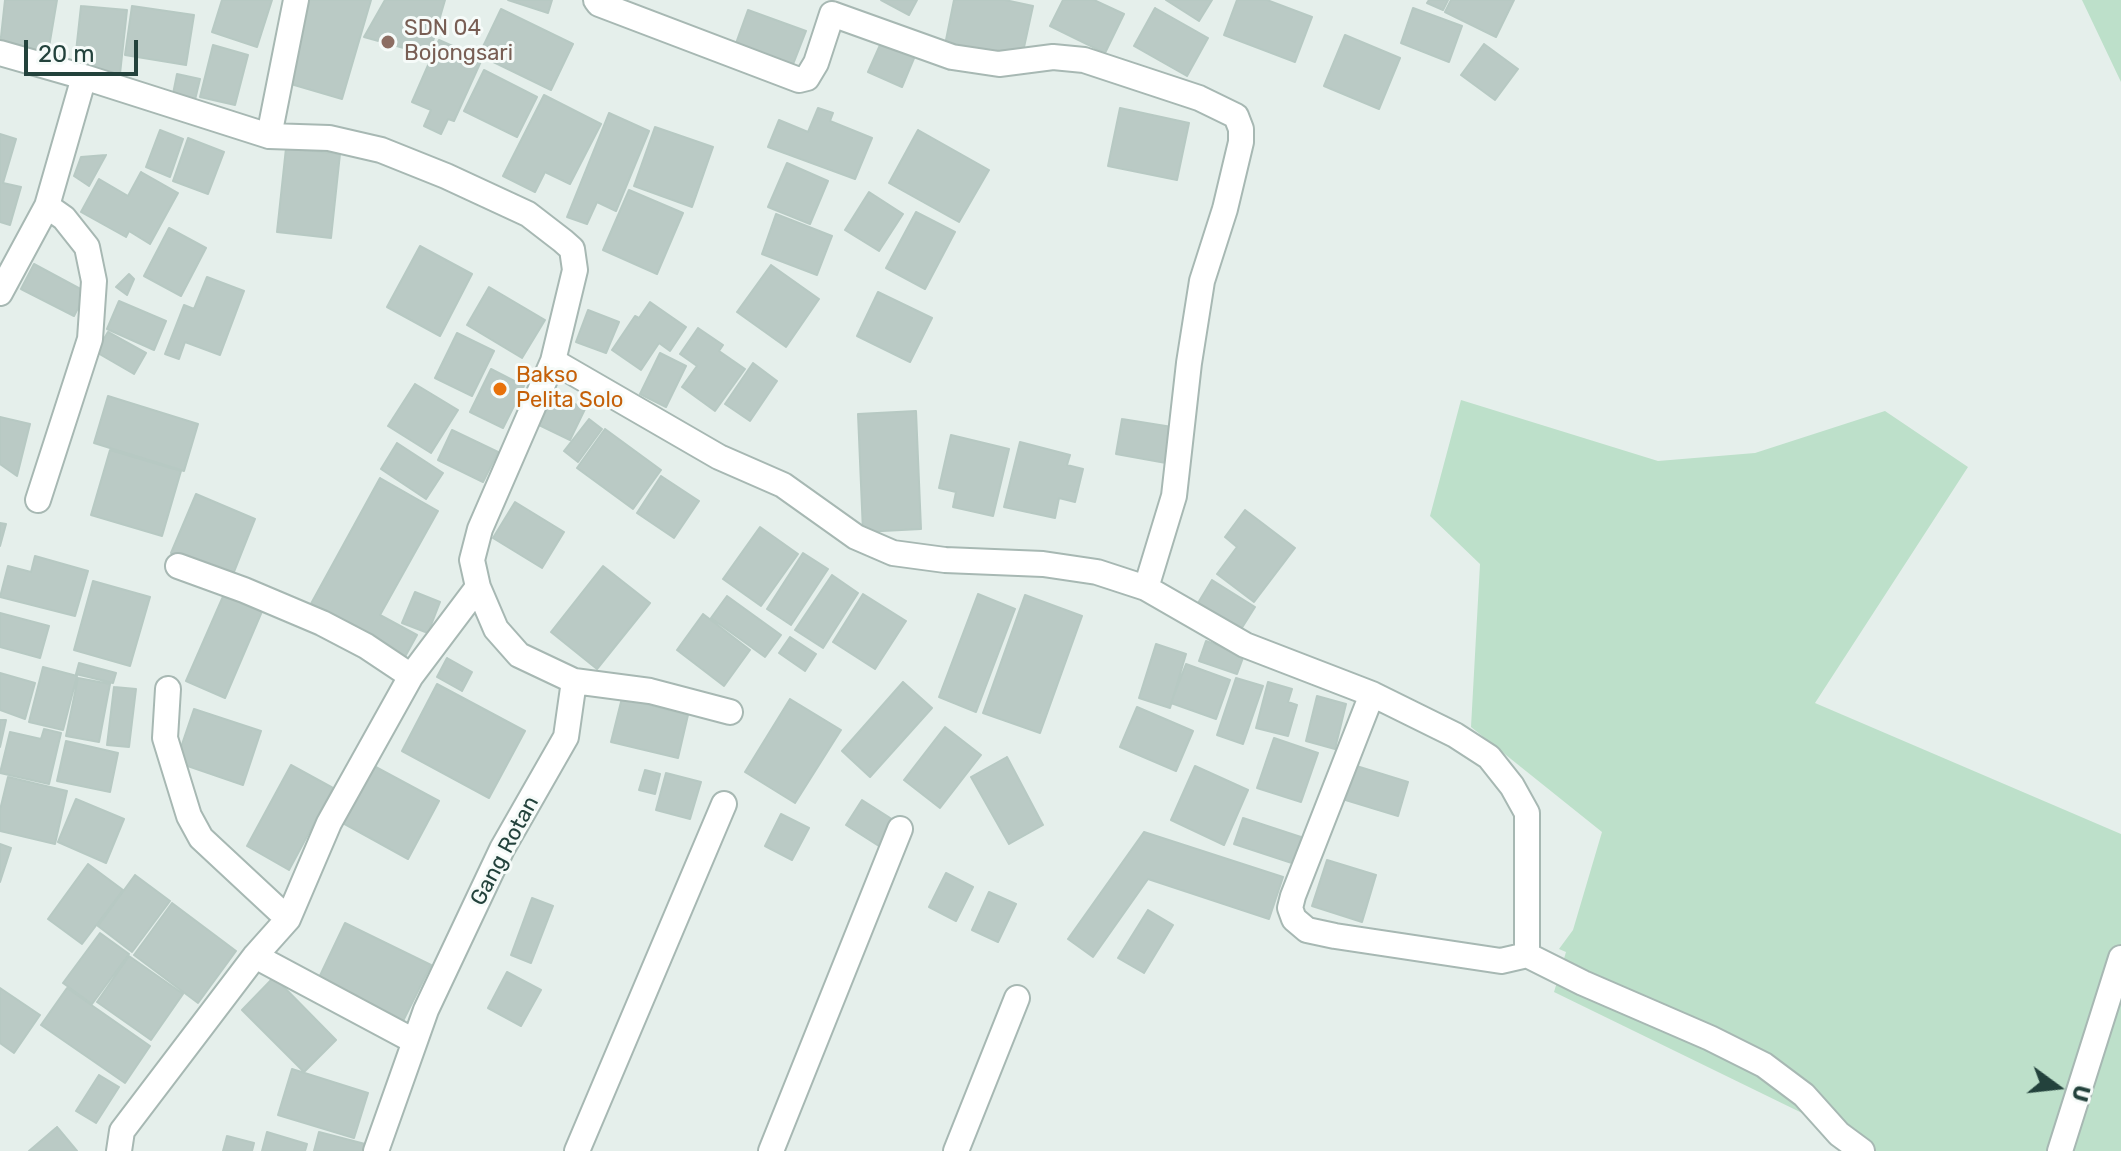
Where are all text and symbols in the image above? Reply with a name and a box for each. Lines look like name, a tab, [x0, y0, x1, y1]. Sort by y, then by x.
place label: SDN 04 Bojongsari	[404, 16, 513, 68]
scale bar	[28, 24, 142, 74]
marker: SDN 04 Bojongsari	[379, 33, 397, 51]
text: 20 m	[38, 40, 95, 68]
place label: Bakso Pelita Solo	[516, 363, 623, 414]
marker: Bakso Pelita Solo	[491, 380, 509, 398]
street label: Gang Rotan	[465, 792, 545, 910]
north arrow	[2017, 1047, 2097, 1127]
text: U	[2066, 1082, 2096, 1105]

